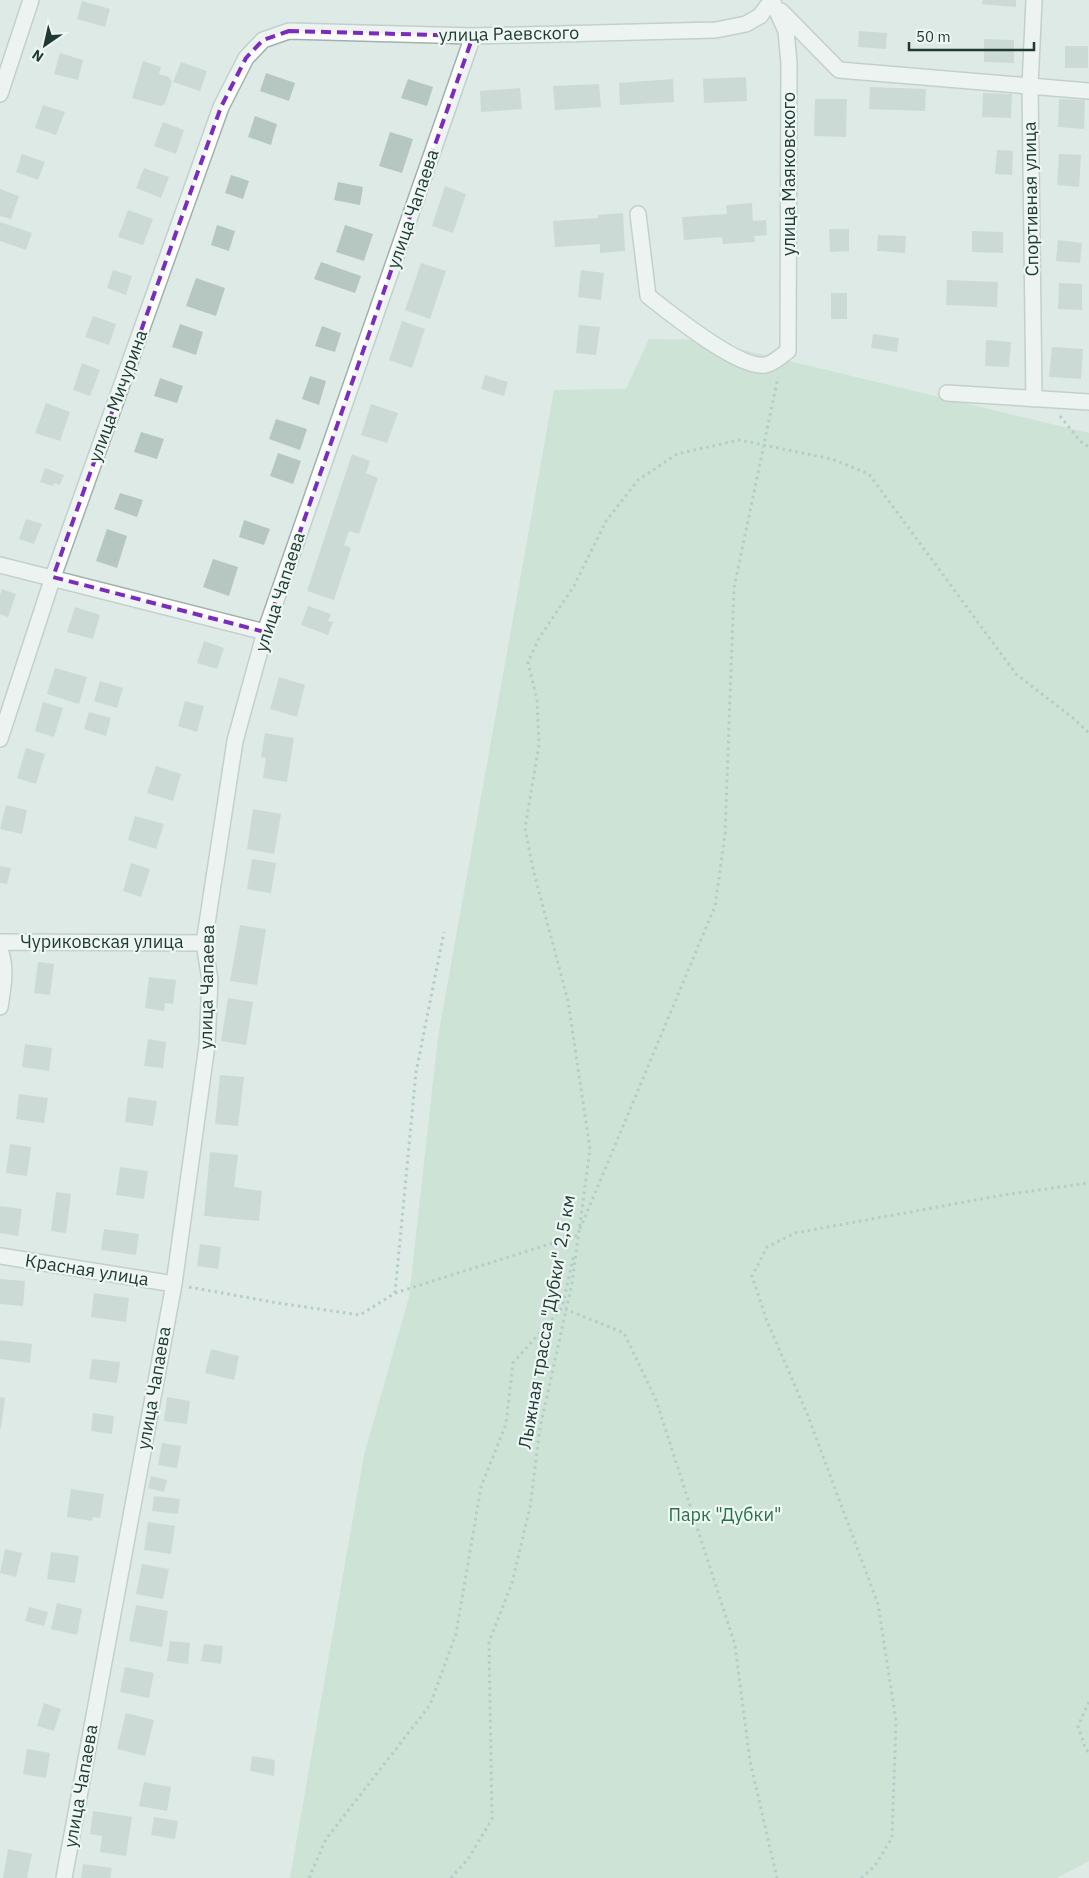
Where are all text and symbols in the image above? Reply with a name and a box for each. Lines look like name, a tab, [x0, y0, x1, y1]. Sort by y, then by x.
north arrow	[20, 20, 70, 70]
scale bar	[909, 20, 1034, 52]
street label: улица Раевского	[438, 21, 580, 46]
text: 50 m	[916, 27, 951, 46]
text: N	[28, 45, 47, 66]
street label: улица Маяковского	[777, 92, 800, 256]
street label: Спортивная улица	[1018, 121, 1043, 277]
street label: улица Чапаева	[381, 146, 444, 272]
street label: улица Мичурина	[83, 326, 152, 465]
street label: улица Чапаева	[249, 529, 310, 655]
street label: улица Чапаева	[194, 924, 219, 1050]
street label: Чуриковская улица	[20, 930, 184, 953]
street label: Лыжная трасса "Дубки" 2,5 км	[513, 1193, 580, 1451]
street label: Красная улица	[24, 1248, 151, 1291]
street label: улица Чапаева	[131, 1324, 176, 1451]
park label: Парк "Дубки"	[668, 1503, 782, 1526]
street label: улица Чапаева	[58, 1722, 103, 1849]

